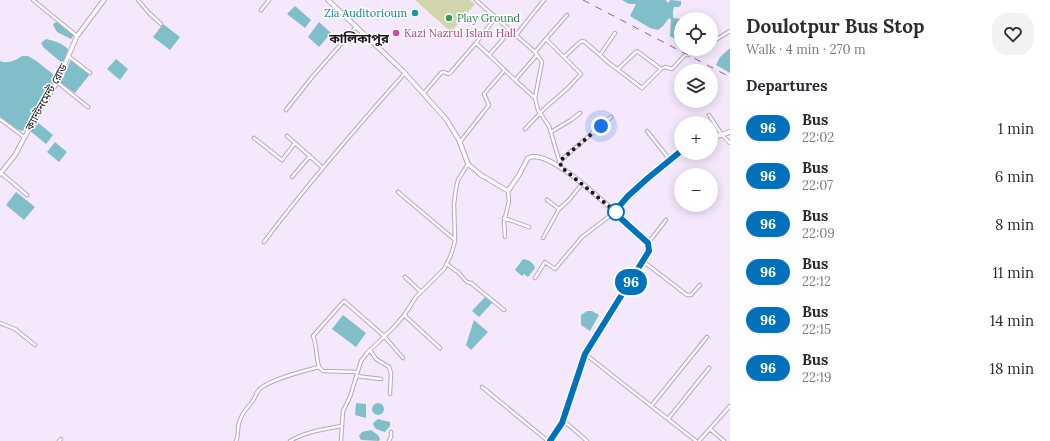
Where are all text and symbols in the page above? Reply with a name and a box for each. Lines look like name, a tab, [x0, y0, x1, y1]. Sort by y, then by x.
place label: Zia Auditorioum	[324, 6, 407, 20]
marker: Zia Auditorioum	[410, 8, 420, 18]
place label: Play Ground	[457, 11, 521, 25]
map controls	[674, 12, 718, 212]
button: locate	[674, 12, 718, 56]
marker: Play Ground	[444, 13, 454, 23]
button: heart	[992, 13, 1034, 55]
text: Doulotpur Bus Stop	[746, 14, 924, 38]
place label: Kazi Nazrul Islam Hall	[404, 26, 516, 40]
marker: Kazi Nazrul Islam Hall	[391, 28, 401, 38]
district label: কালিকাপুর	[328, 30, 389, 47]
text: Walk · 4 min · 270 m	[746, 41, 866, 58]
street label: ক্যান্টনমেন্ট রোড	[21, 61, 70, 134]
button: layers	[674, 64, 718, 108]
text: Departures	[746, 76, 827, 95]
text: Bus	[802, 110, 828, 129]
your location	[591, 116, 611, 136]
button: +	[674, 116, 718, 160]
text: 96	[760, 119, 776, 137]
text: 1 min	[998, 119, 1034, 138]
text: 22:02	[802, 129, 834, 146]
text: Bus	[802, 158, 828, 177]
text: 96	[760, 167, 776, 185]
text: 6 min	[995, 167, 1034, 186]
button: −	[674, 168, 718, 212]
text: 22:07	[802, 177, 833, 194]
unlabelled marker	[607, 203, 625, 221]
text: Bus	[802, 206, 828, 225]
text: 96	[760, 215, 776, 233]
text: 8 min	[995, 215, 1034, 234]
text: 22:09	[802, 225, 835, 242]
text: Bus	[802, 254, 828, 273]
text: 96	[760, 263, 776, 281]
text: 11 min	[992, 263, 1034, 282]
line badge: 96	[613, 269, 649, 295]
text: 96	[623, 273, 639, 291]
text: 22:12	[802, 273, 831, 290]
text: Bus	[802, 302, 828, 321]
text: 96	[760, 311, 776, 329]
text: 14 min	[990, 311, 1034, 330]
text: 22:15	[802, 321, 831, 338]
text: Bus	[802, 350, 828, 369]
text: 96	[760, 359, 776, 377]
text: 18 min	[989, 359, 1034, 378]
text: 22:19	[802, 369, 831, 386]

